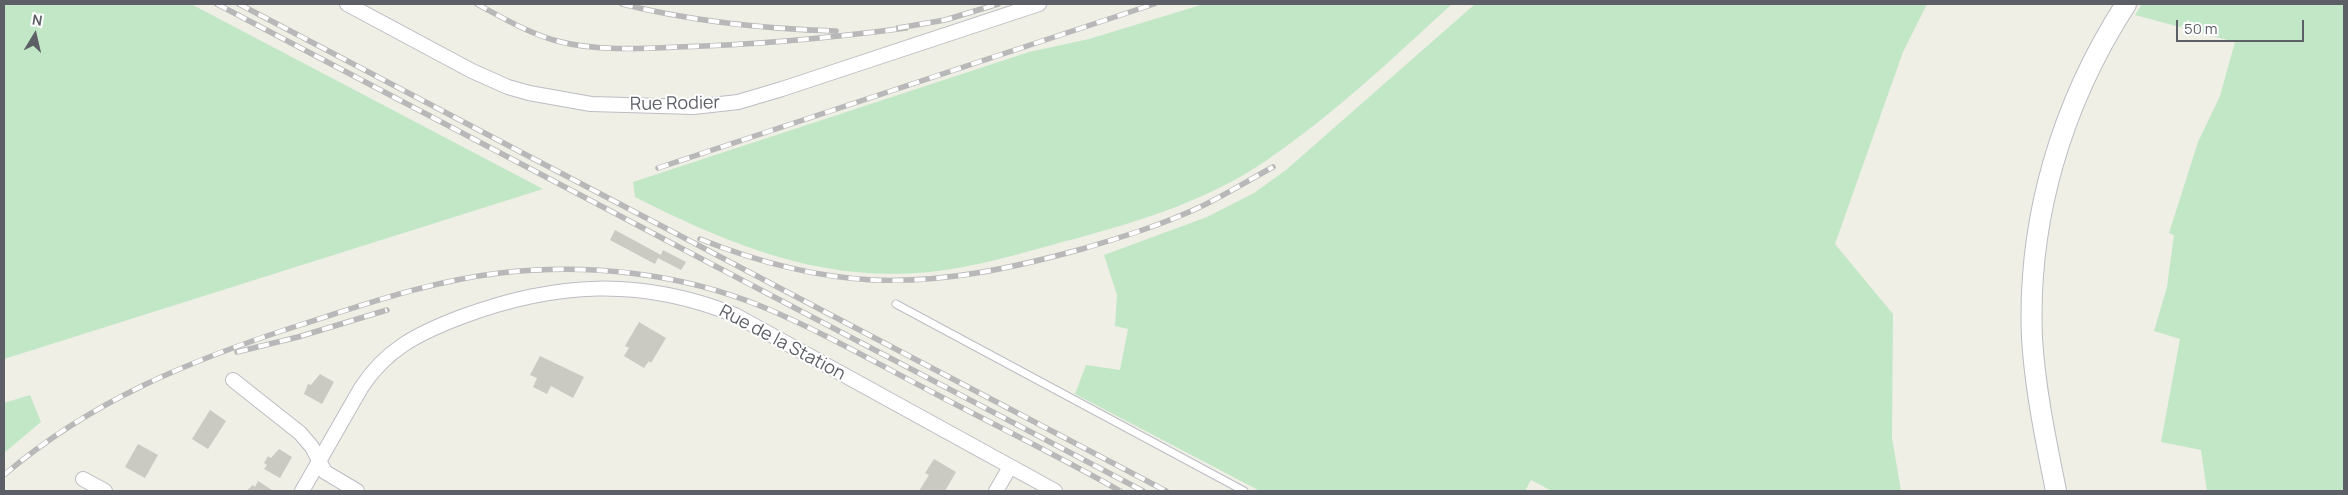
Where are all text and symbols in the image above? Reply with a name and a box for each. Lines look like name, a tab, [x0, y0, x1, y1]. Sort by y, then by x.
north arrow	[10, 10, 60, 60]
text: N	[31, 10, 44, 30]
scale bar	[2178, 10, 2306, 42]
text: 50 m	[2184, 18, 2218, 39]
street label: Rue Rodier	[630, 92, 720, 116]
street label: Rue de la Station	[715, 301, 849, 385]

